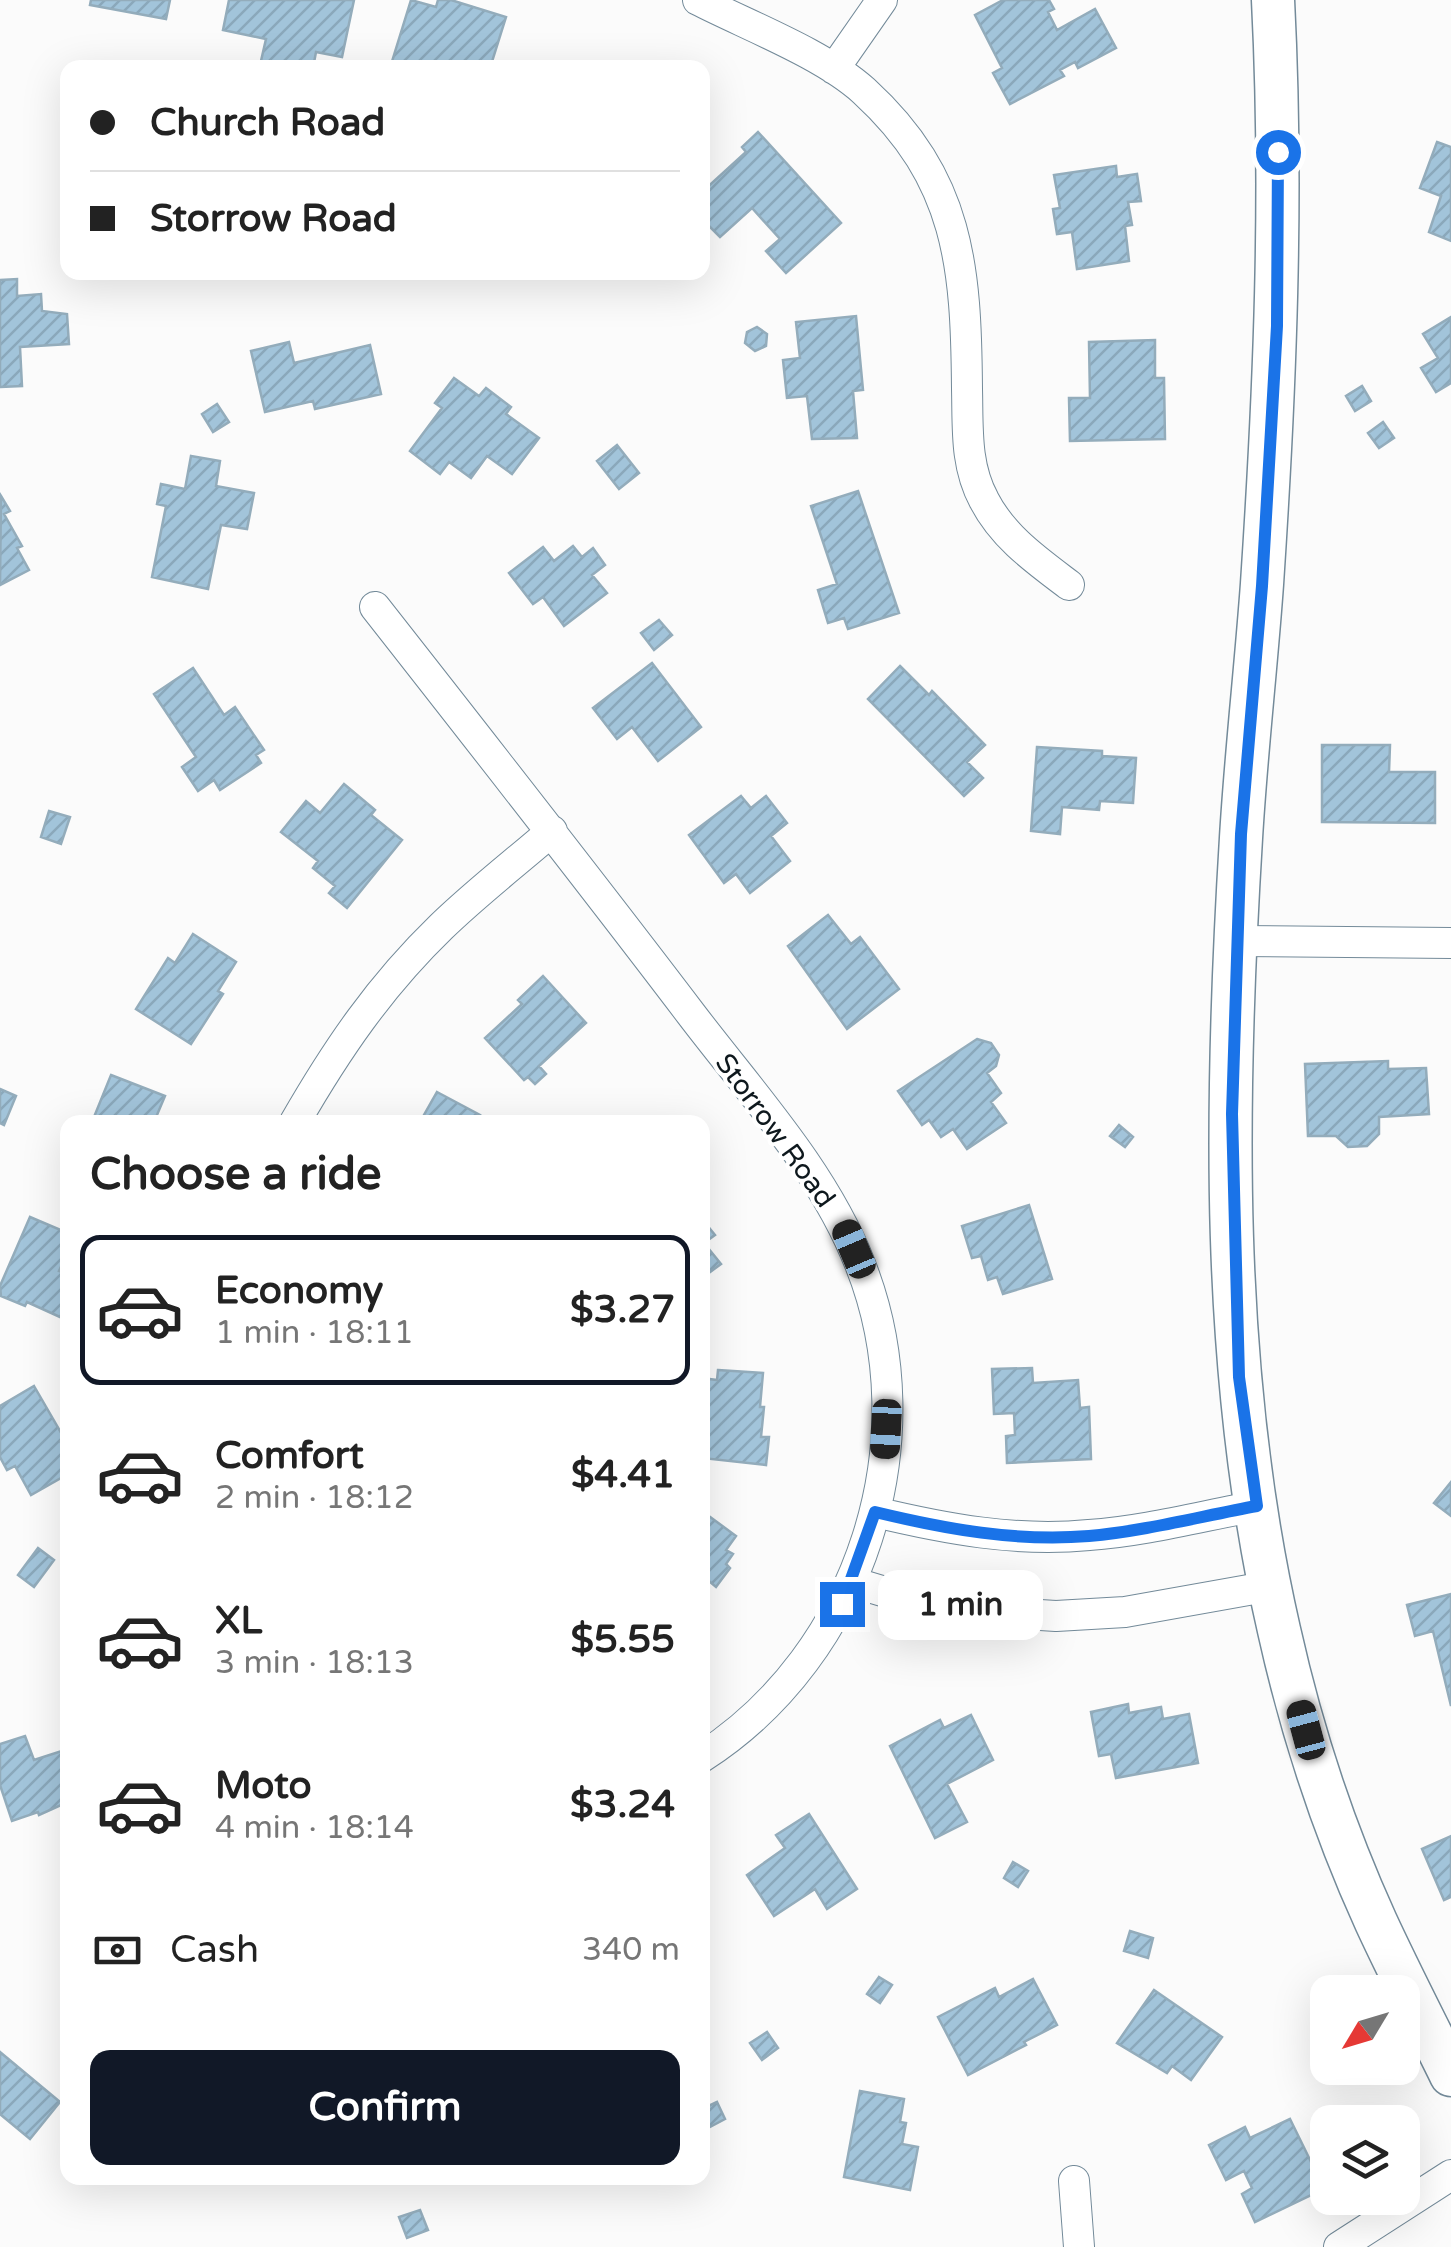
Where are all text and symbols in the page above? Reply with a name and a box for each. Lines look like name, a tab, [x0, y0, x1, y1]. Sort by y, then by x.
text: Church Road	[150, 100, 385, 146]
route start	[1256, 130, 1301, 175]
text: Storrow Road	[150, 196, 397, 242]
street label: Storrow Road	[708, 1047, 842, 1214]
text: Choose a ride	[90, 1148, 381, 1202]
car	[828, 1216, 880, 1282]
icon: car	[95, 1265, 185, 1355]
text: Economy	[215, 1268, 383, 1314]
text: $3.27	[570, 1287, 675, 1333]
text: 1 min · 18:11	[215, 1314, 414, 1352]
car	[869, 1398, 903, 1460]
icon: car	[95, 1430, 185, 1520]
text: Comfort	[215, 1433, 364, 1479]
text: $4.41	[571, 1452, 675, 1498]
text: 2 min · 18:12	[215, 1479, 414, 1517]
callout: 1 min	[877, 1569, 1042, 1639]
route end	[820, 1582, 865, 1627]
text: 1 min	[918, 1586, 1003, 1624]
icon: car	[95, 1595, 185, 1685]
text: XL	[215, 1598, 262, 1644]
text: $5.55	[570, 1617, 675, 1663]
text: 3 min · 18:13	[215, 1644, 414, 1682]
car	[1284, 1697, 1328, 1763]
icon: car	[95, 1760, 185, 1850]
text: Moto	[215, 1763, 311, 1809]
text: $3.24	[570, 1782, 675, 1828]
text: 4 min · 18:14	[215, 1809, 414, 1847]
icon: cash	[90, 1923, 145, 1978]
text: Cash	[170, 1927, 259, 1973]
text: 340 m	[582, 1931, 680, 1969]
north arrow	[1310, 1975, 1420, 2085]
map controls	[1310, 1975, 1420, 2215]
button: Confirm	[90, 2050, 680, 2165]
button: layers	[1310, 2105, 1420, 2215]

